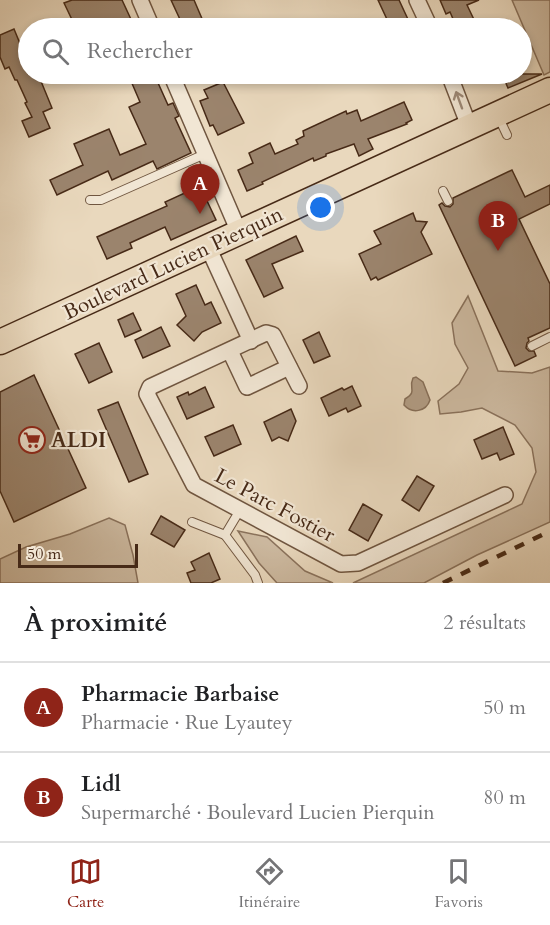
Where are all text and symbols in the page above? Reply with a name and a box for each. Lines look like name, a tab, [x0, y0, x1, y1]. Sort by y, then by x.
search box	[18, 18, 532, 84]
icon: search	[39, 35, 72, 68]
text: Rechercher	[87, 36, 192, 66]
one-way arrow	[452, 91, 463, 110]
pin: A	[180, 164, 220, 214]
your location	[306, 193, 335, 222]
street label: Boulevard Lucien Pierquin	[59, 200, 288, 327]
pin: B	[478, 202, 518, 251]
supermarket icon: ALDI	[17, 425, 47, 455]
place label: ALDI	[51, 426, 106, 455]
street label: Le Parc Fostier	[210, 462, 340, 549]
scale bar	[18, 541, 138, 568]
text: 50 m	[27, 543, 61, 565]
text: À proximité	[24, 605, 167, 640]
text: 2 résultats	[443, 609, 526, 636]
text: Pharmacie Barbaise	[81, 679, 279, 709]
text: A	[36, 694, 51, 721]
text: 50 m	[483, 694, 526, 721]
text: Pharmacie · Rue Lyautey	[81, 709, 292, 736]
text: Lidl	[81, 769, 121, 799]
text: B	[36, 784, 51, 811]
text: 80 m	[483, 784, 526, 811]
text: Supermarché · Boulevard Lucien Pierquin	[81, 799, 435, 826]
tab: Carte	[67, 855, 104, 913]
tab: Itinéraire	[239, 855, 300, 913]
tab: Favoris	[434, 855, 483, 913]

